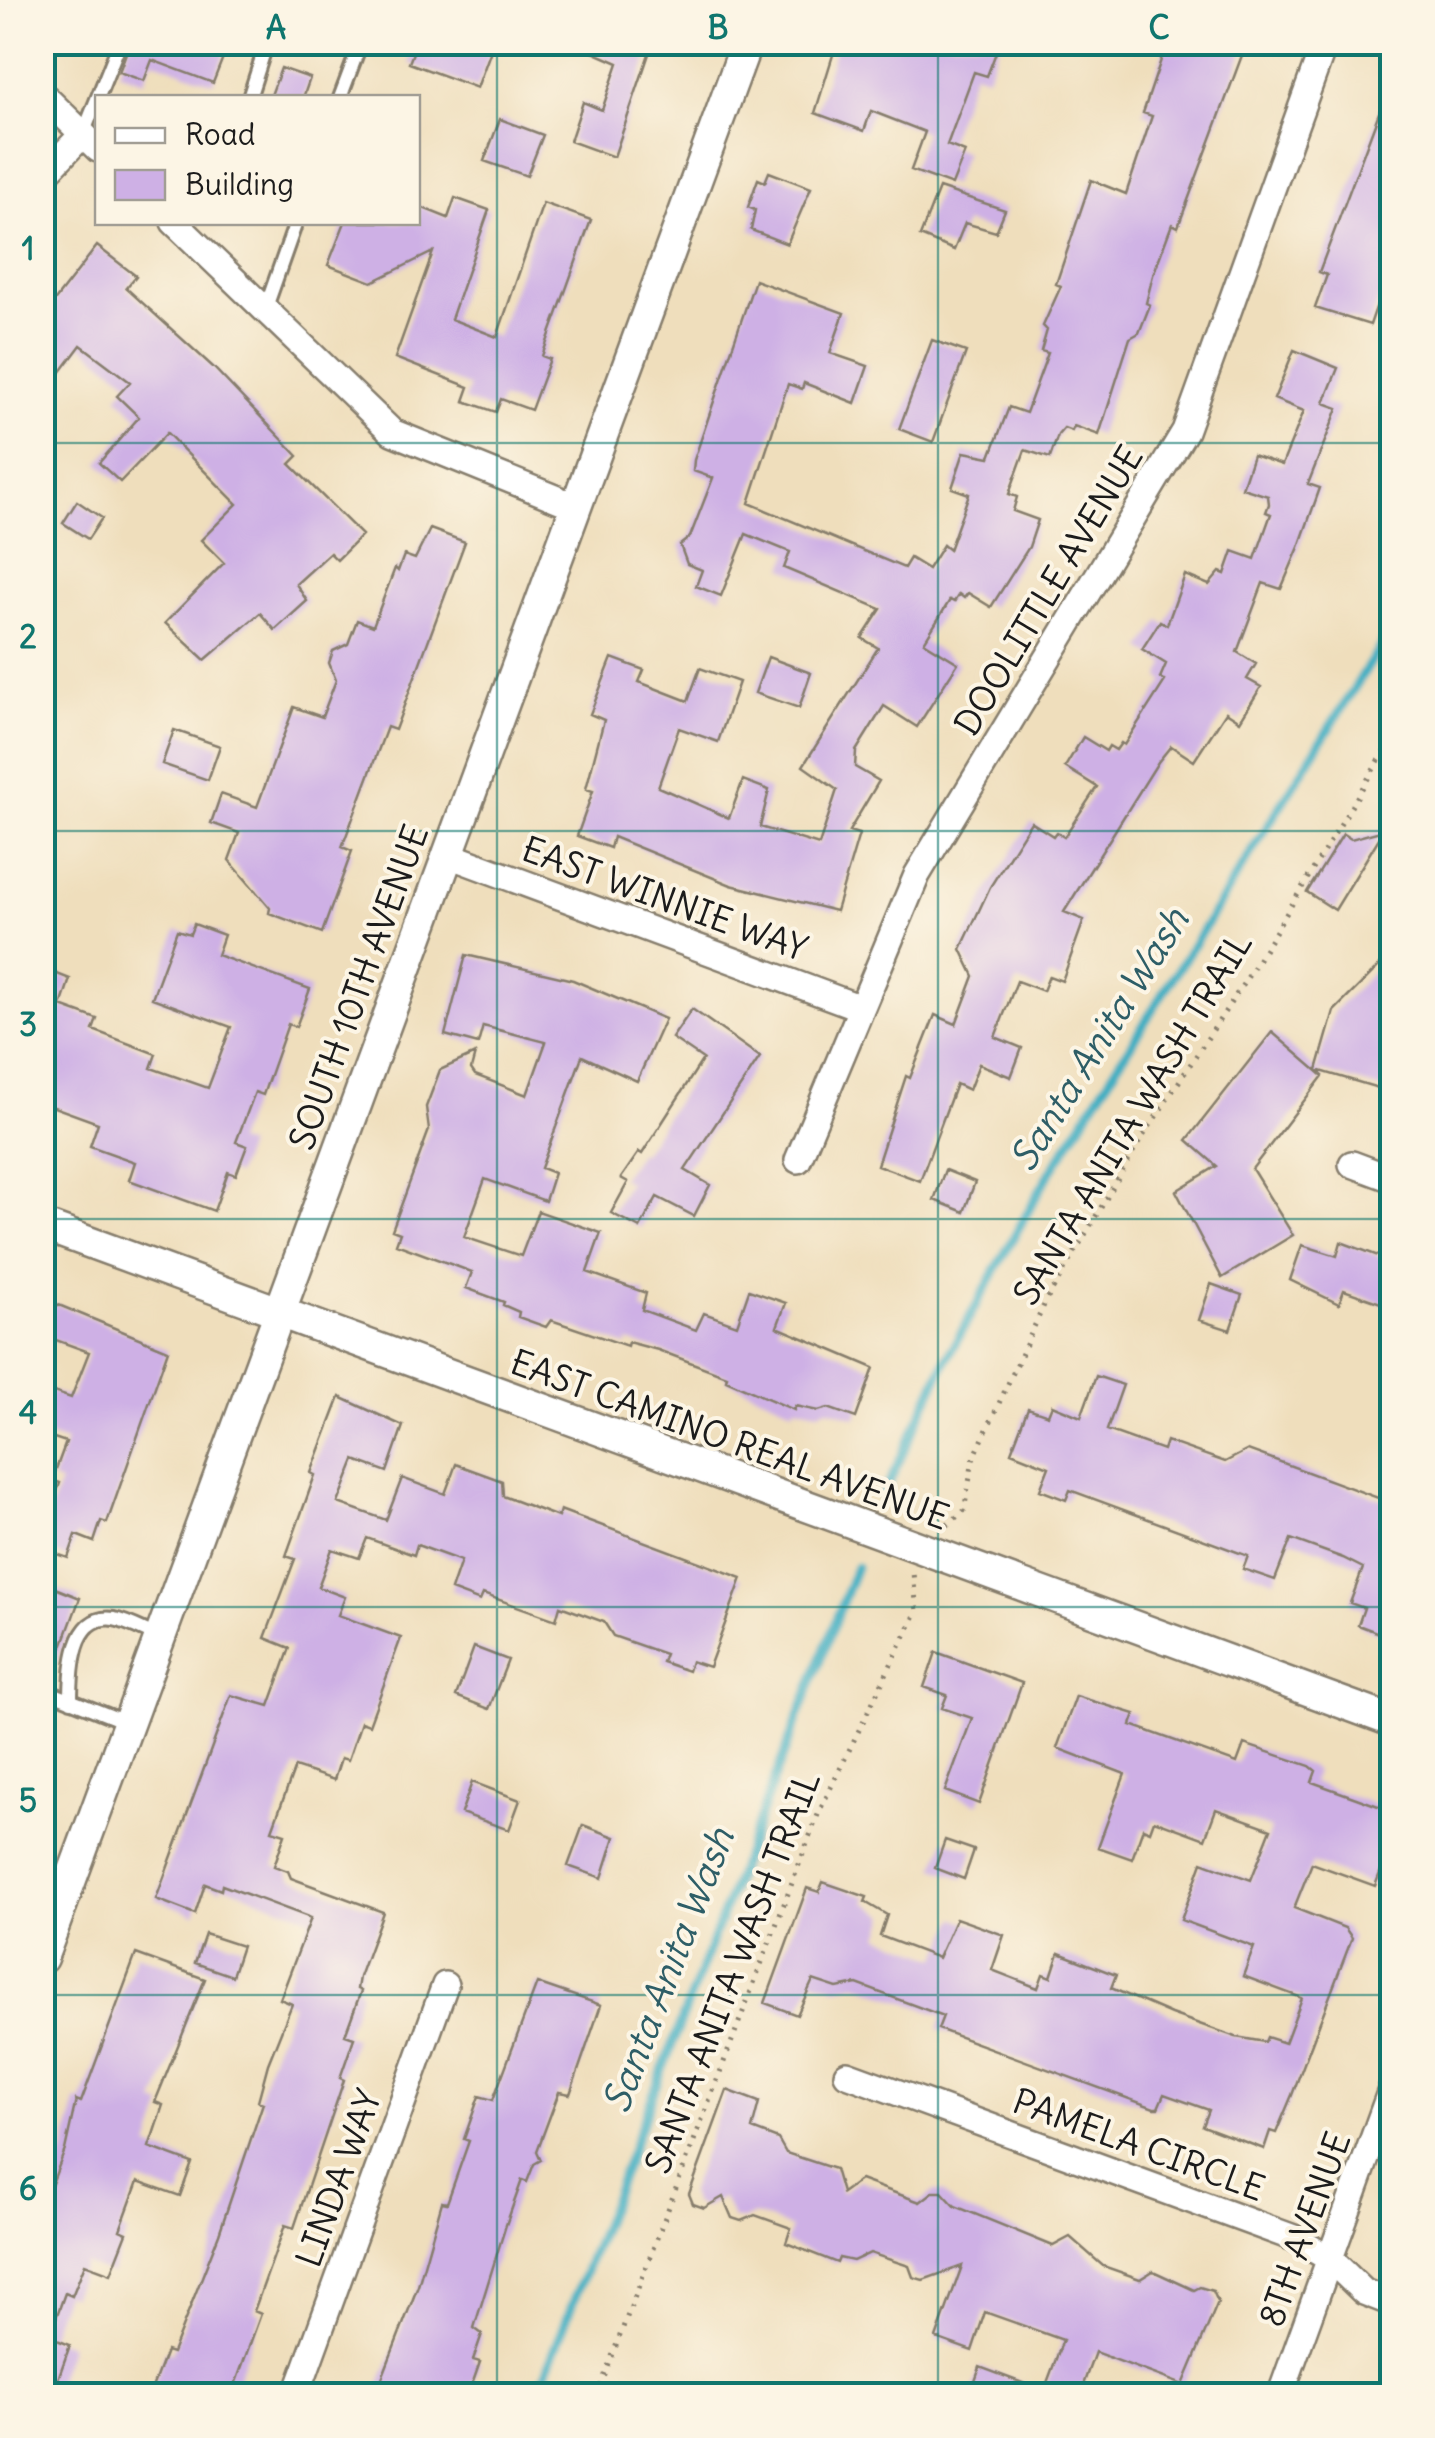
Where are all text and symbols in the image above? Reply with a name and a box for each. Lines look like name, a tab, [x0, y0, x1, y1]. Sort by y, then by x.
text: A	[266, 7, 286, 48]
text: B	[708, 7, 728, 48]
text: C	[1148, 7, 1170, 48]
legend	[95, 95, 420, 225]
text: Road	[185, 115, 255, 153]
text: Building	[185, 165, 294, 203]
text: 1	[22, 228, 34, 269]
street label: DOOLITTLE AVENUE	[944, 437, 1152, 743]
text: 2	[19, 616, 37, 657]
street label: SOUTH 10TH AVENUE	[279, 819, 437, 1155]
street label: EAST WINNIE WAY	[516, 826, 814, 970]
water label: Santa Anita Wash	[999, 898, 1199, 1179]
street label: SANTA ANITA WASH TRAIL	[1003, 924, 1261, 1312]
text: 3	[19, 1004, 37, 1045]
street label: EAST CAMINO REAL AVENUE	[505, 1339, 955, 1539]
text: 4	[19, 1392, 37, 1433]
street label: SANTA ANITA WASH TRAIL	[635, 1765, 829, 2179]
text: 5	[19, 1780, 37, 1821]
water label: Santa Anita Wash	[592, 1820, 744, 2119]
street label: PAMELA CIRCLE	[1007, 2078, 1271, 2210]
street label: LINDA WAY	[286, 2083, 390, 2273]
street label: 8TH AVENUE	[1248, 2126, 1360, 2332]
text: 6	[19, 2168, 37, 2209]

